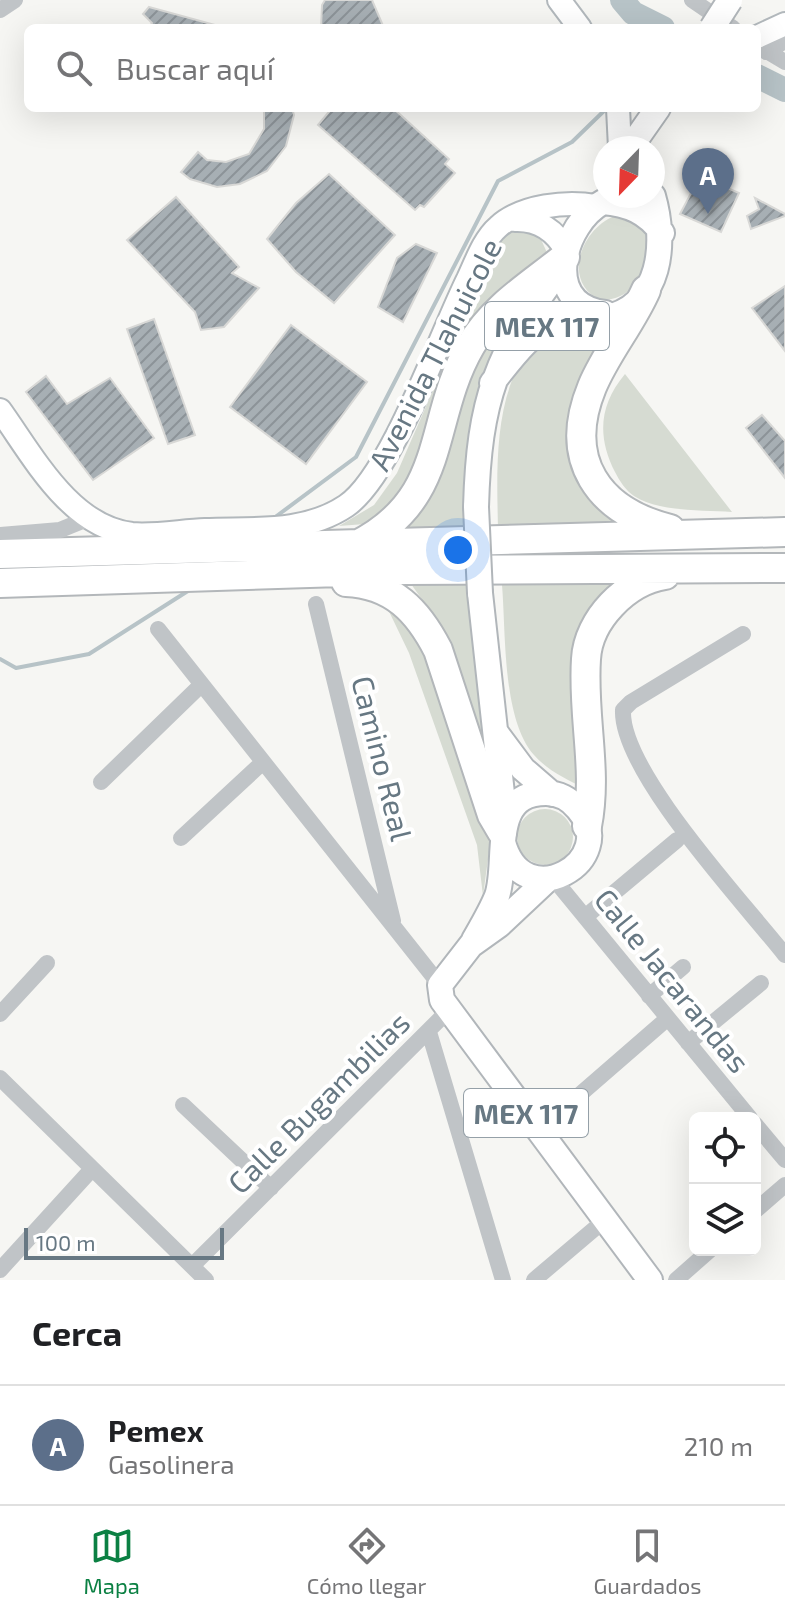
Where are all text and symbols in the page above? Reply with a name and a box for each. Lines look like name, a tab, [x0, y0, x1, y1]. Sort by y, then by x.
search box	[24, 24, 761, 112]
icon: search	[52, 46, 96, 90]
text: Buscar aquí	[116, 50, 274, 86]
north arrow	[593, 136, 665, 208]
pin: A	[682, 148, 734, 214]
street label: Avenida Tlahuicole	[360, 232, 508, 476]
road number: MEX 117	[485, 302, 609, 350]
your location	[438, 530, 478, 570]
street label: Camino Real	[345, 672, 421, 844]
street label: Calle Jacarandas	[588, 881, 758, 1079]
street label: Calle Bugambilias	[220, 1004, 416, 1200]
road number: MEX 117	[464, 1089, 588, 1137]
map controls	[689, 1112, 761, 1256]
button: locate	[689, 1112, 761, 1184]
button: layers	[689, 1184, 761, 1256]
scale bar	[24, 1224, 224, 1260]
text: 100 m	[36, 1229, 95, 1255]
text: Cerca	[32, 1312, 122, 1353]
text: Pemex	[108, 1412, 204, 1448]
text: A	[50, 1430, 66, 1461]
text: 210 m	[684, 1430, 753, 1461]
text: Gasolinera	[108, 1448, 235, 1479]
tab: Mapa	[84, 1524, 140, 1598]
tab: Cómo llegar	[307, 1524, 426, 1598]
tab: Guardados	[593, 1524, 701, 1598]

